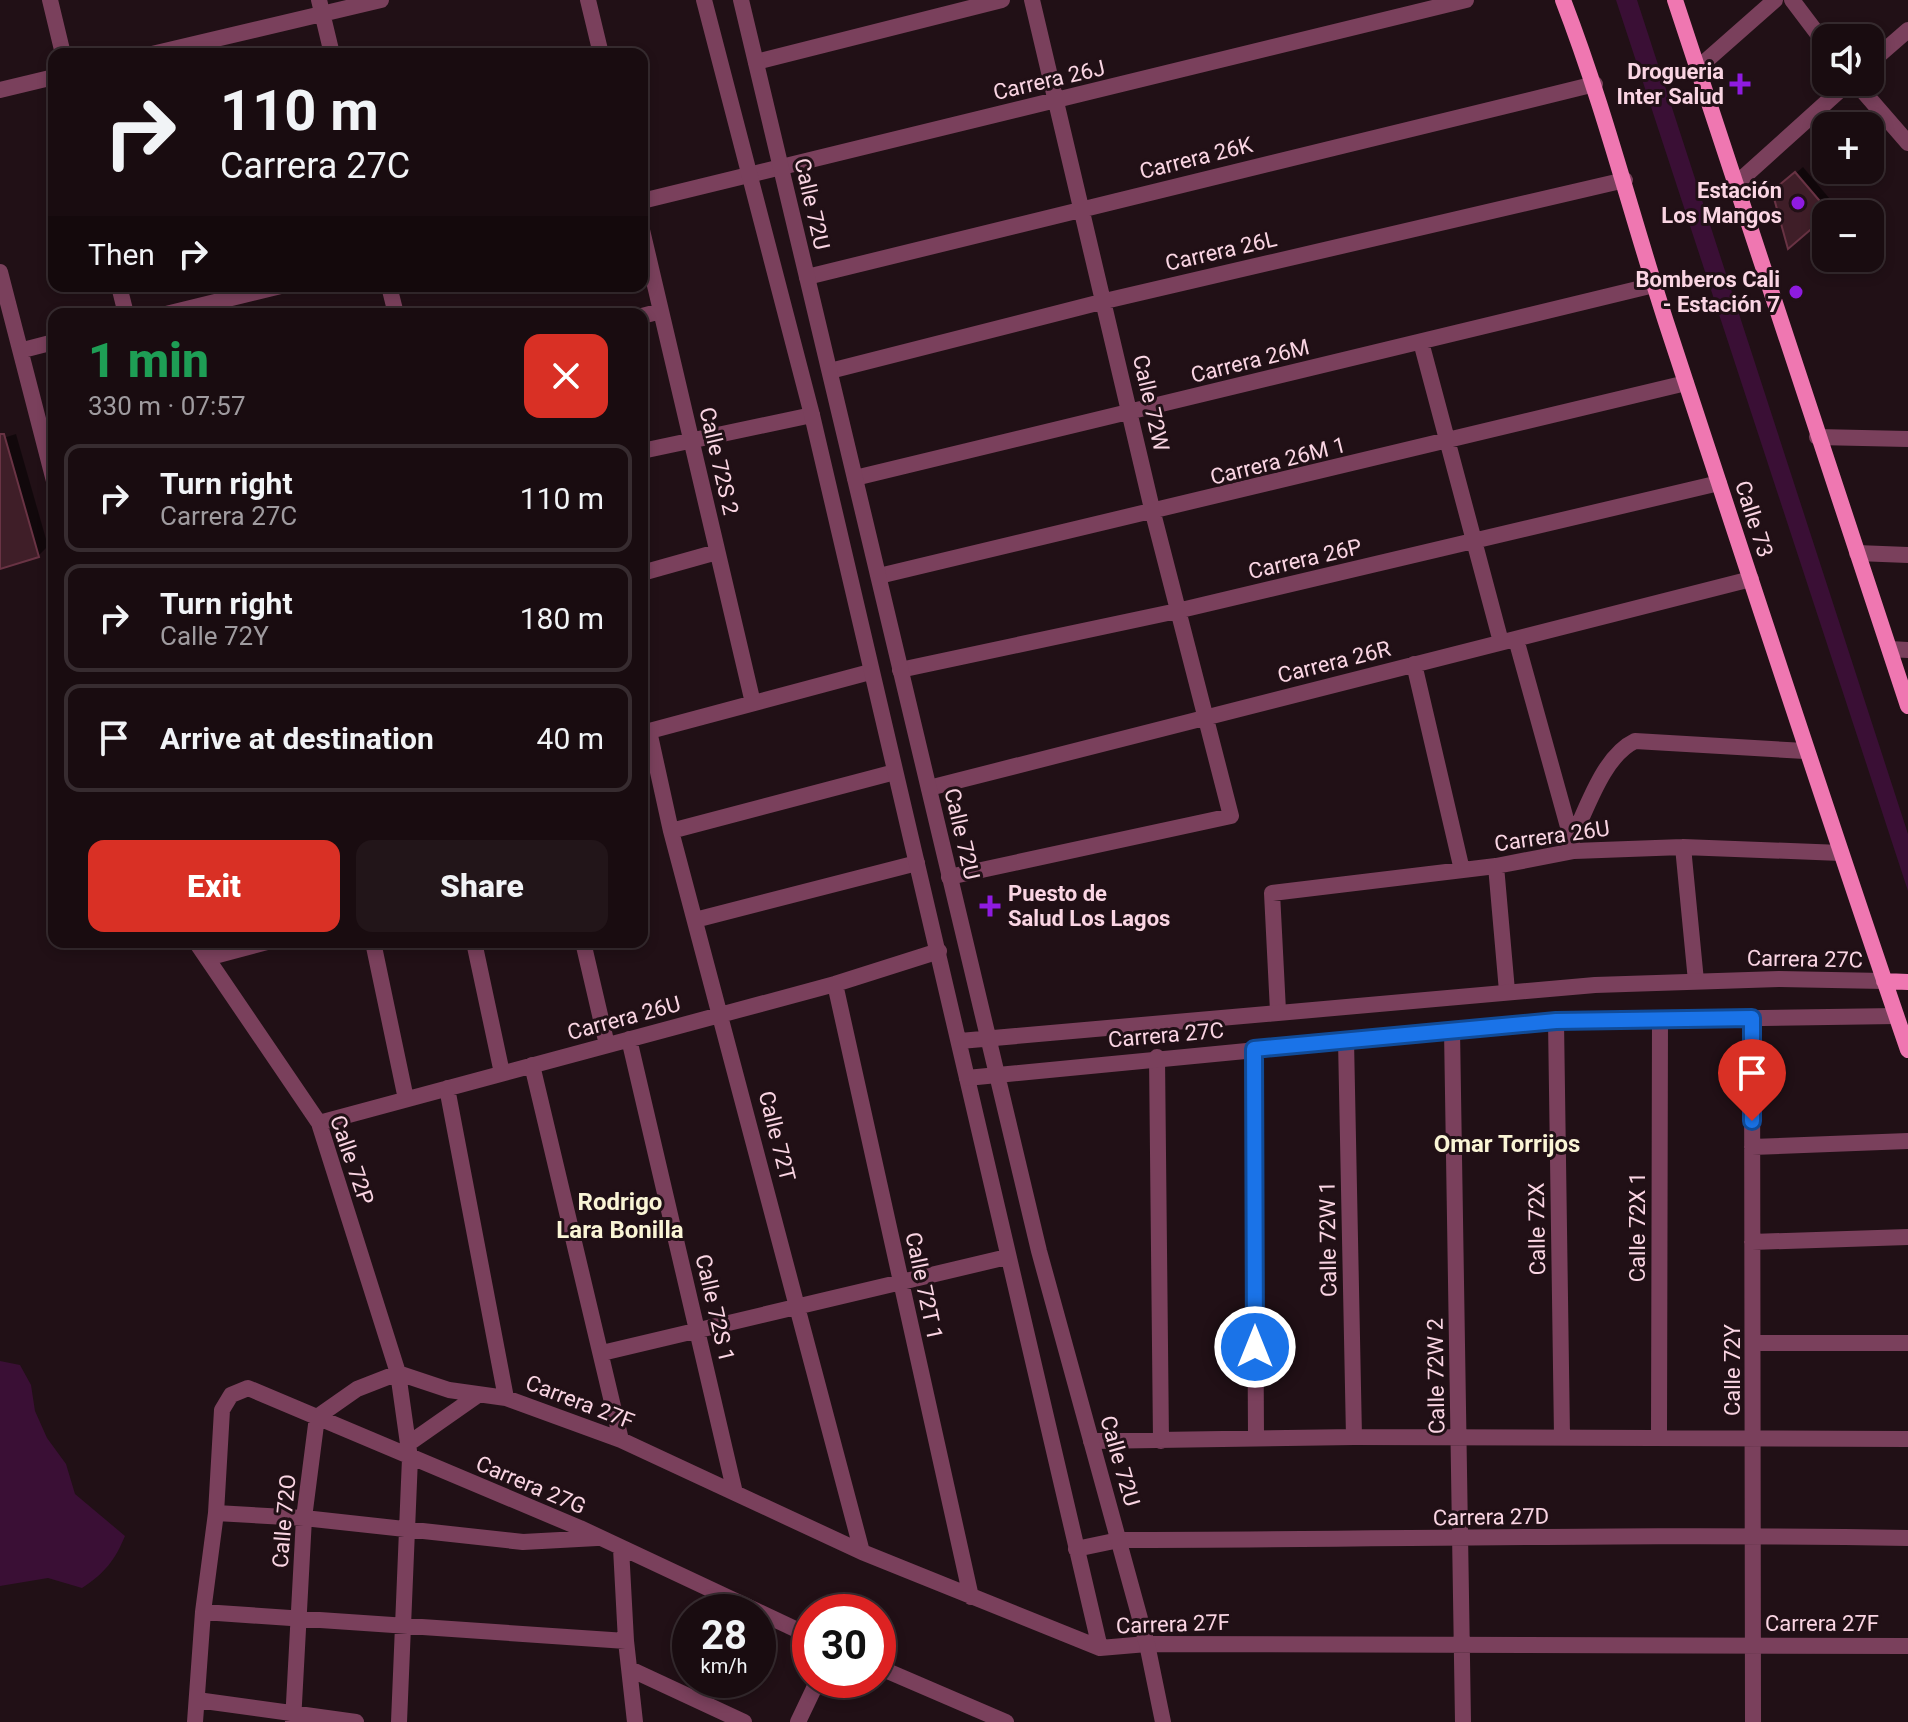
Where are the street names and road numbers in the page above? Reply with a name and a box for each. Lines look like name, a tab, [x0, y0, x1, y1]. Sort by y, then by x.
street label: Carrera 26J	[991, 55, 1107, 105]
street label: Carrera 26K	[1137, 132, 1255, 184]
street label: Calle 72U	[789, 156, 835, 252]
street label: Carrera 26L	[1163, 226, 1279, 276]
street label: Carrera 26M	[1188, 334, 1312, 388]
street label: Calle 72W	[1128, 352, 1174, 454]
street label: Calle 72S 2	[694, 405, 744, 517]
street label: Carrera 26M 1	[1208, 432, 1348, 490]
street label: Calle 73	[1730, 478, 1778, 560]
street label: Carrera 26P	[1246, 534, 1364, 584]
street label: Carrera 26R	[1275, 636, 1393, 688]
street label: Calle 72U	[939, 786, 985, 882]
street label: Carrera 26U	[1493, 816, 1611, 856]
street label: Carrera 27C	[1747, 945, 1863, 973]
street label: Carrera 26U	[565, 991, 683, 1045]
street label: Carrera 27C	[1107, 1017, 1225, 1053]
street label: Calle 72T	[754, 1088, 800, 1184]
street label: Calle 72P	[325, 1112, 379, 1208]
street label: Calle 72X 1	[1625, 1172, 1650, 1282]
street label: Calle 72W 1	[1314, 1181, 1342, 1297]
street label: Calle 72X	[1524, 1182, 1550, 1276]
street label: Calle 72T 1	[900, 1230, 948, 1342]
street label: Calle 72S 1	[690, 1252, 740, 1364]
street label: Calle 72W 2	[1422, 1318, 1450, 1434]
street label: Calle 72Y	[1720, 1323, 1745, 1416]
street label: Carrera 27F	[522, 1370, 638, 1434]
street label: Calle 72U	[1095, 1413, 1145, 1509]
street label: Carrera 27G	[472, 1451, 590, 1519]
street label: Calle 72O	[267, 1473, 301, 1569]
street label: Carrera 27D	[1433, 1503, 1549, 1531]
street label: Carrera 27F	[1116, 1610, 1230, 1638]
street label: Carrera 27F	[1765, 1611, 1879, 1636]

